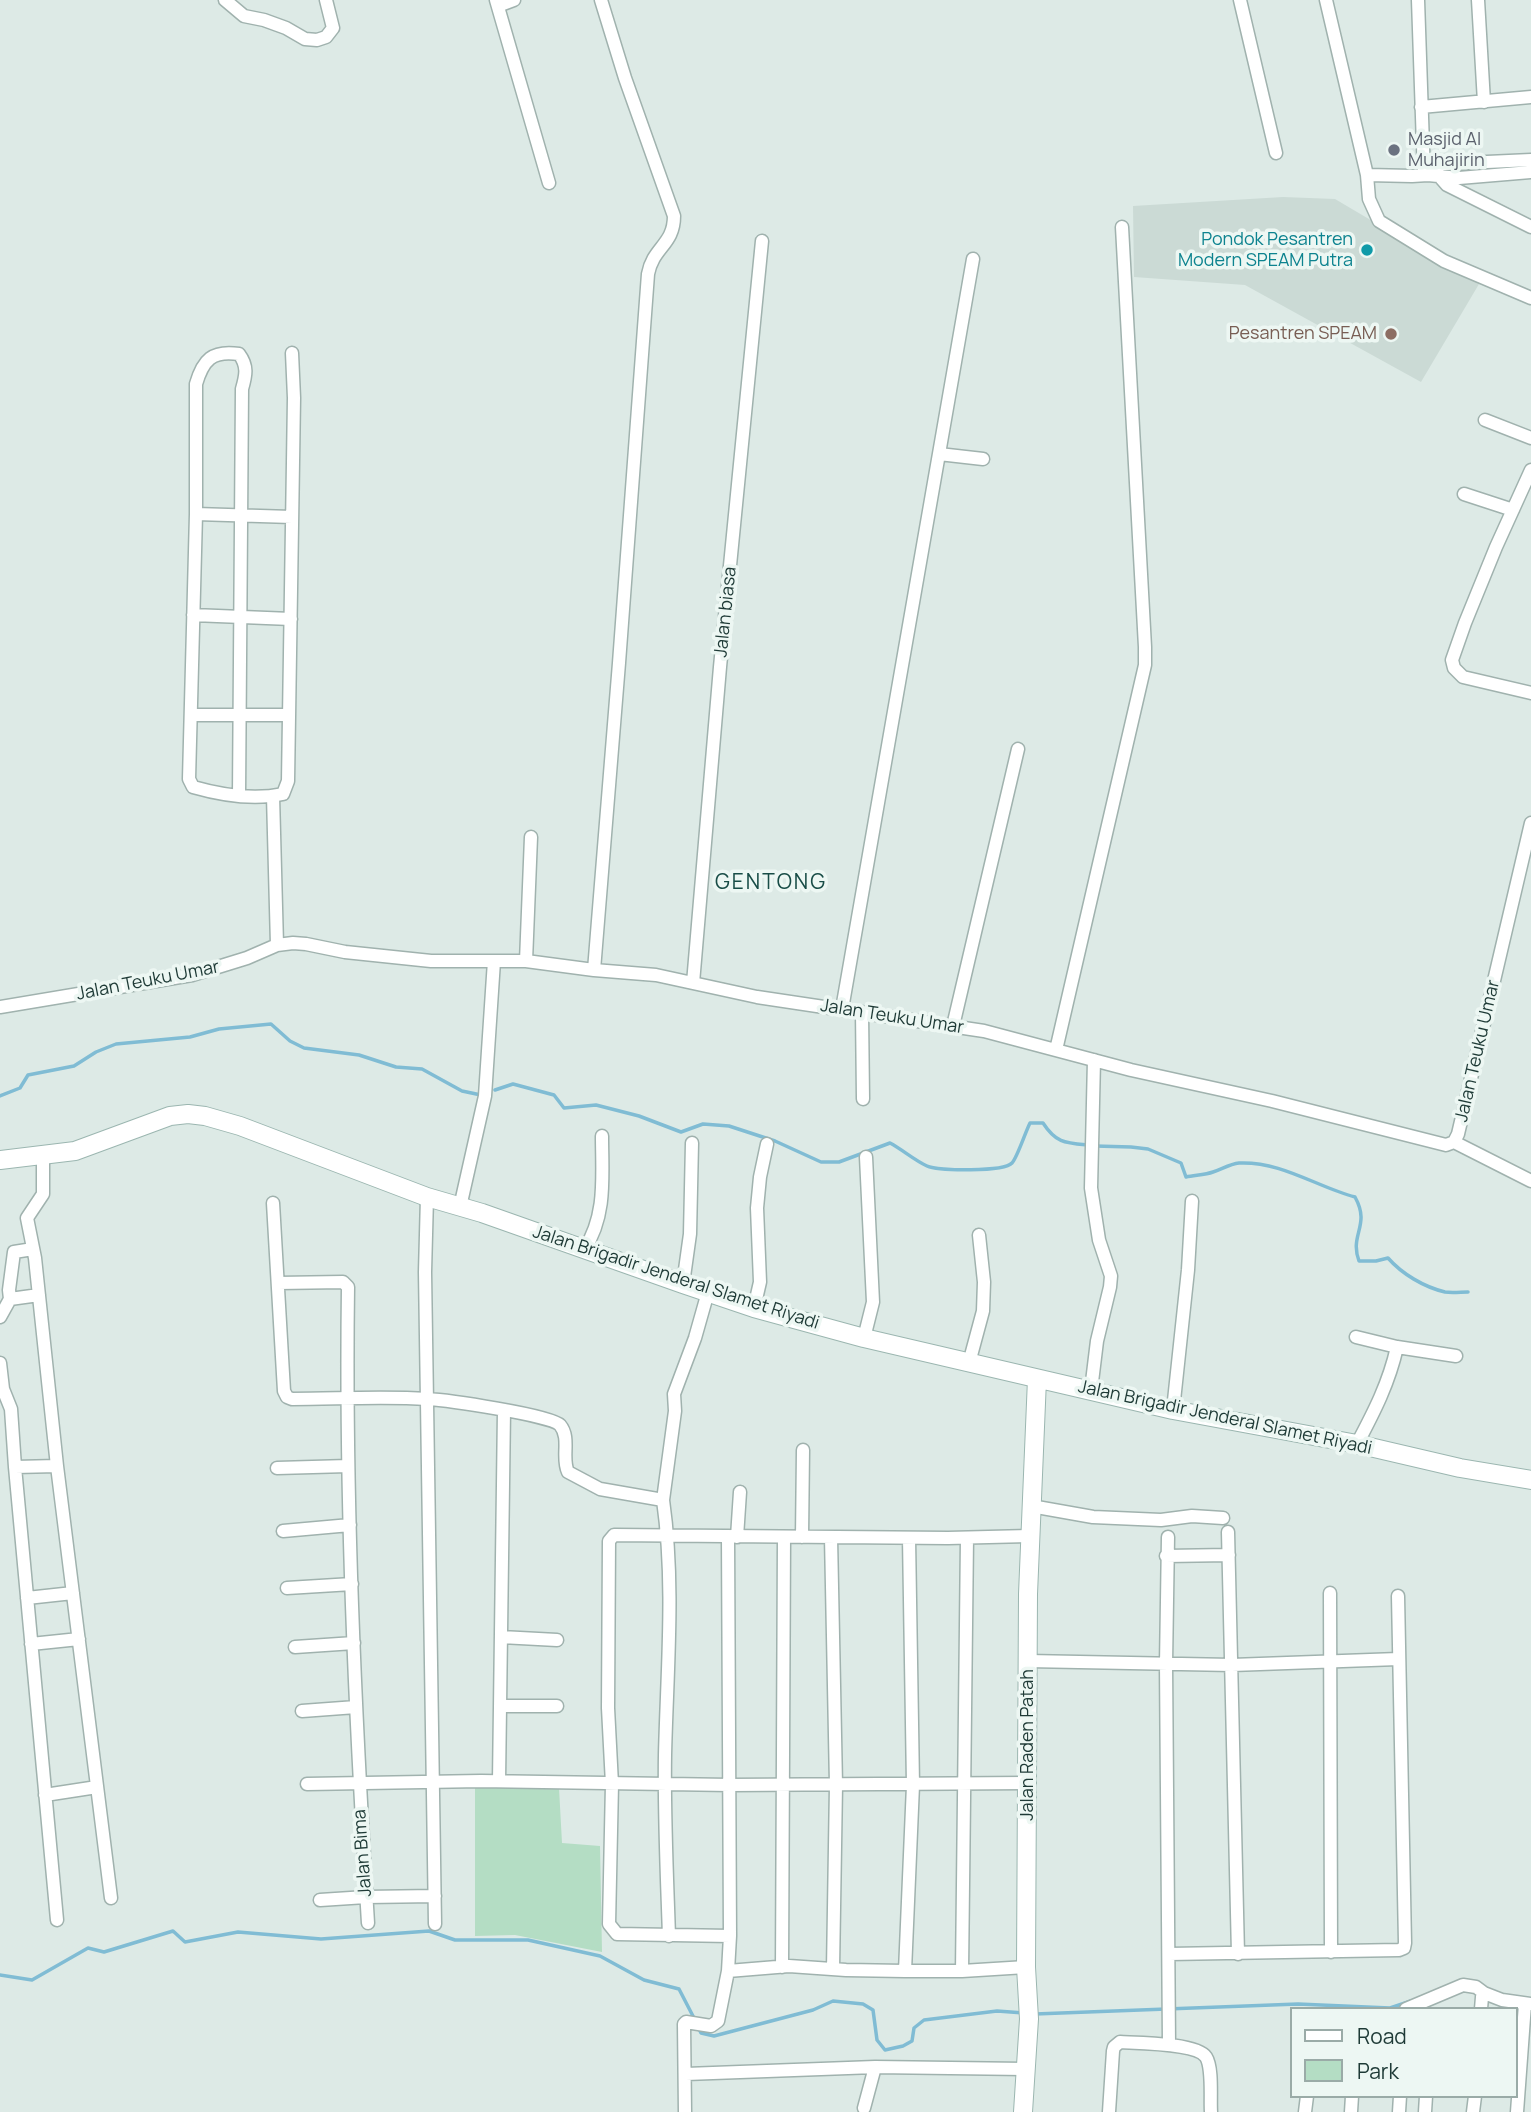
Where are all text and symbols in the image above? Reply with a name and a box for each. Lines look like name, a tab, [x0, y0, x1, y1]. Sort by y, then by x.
place label: Masjid Al Muhajirin	[1408, 129, 1485, 172]
marker: Masjid Al Muhajirin	[1386, 142, 1402, 158]
place label: Pondok Pesantren Modern SPEAM Putra	[1178, 229, 1353, 272]
marker: Pondok Pesantren Modern SPEAM Putra	[1359, 242, 1375, 258]
place label: Pesantren SPEAM	[1229, 323, 1377, 345]
marker: Pesantren SPEAM	[1383, 326, 1399, 342]
street label: Jalan biasa	[710, 566, 742, 658]
district label: GENTONG	[716, 870, 826, 896]
street label: Jalan Teuku Umar	[75, 957, 221, 1005]
street label: Jalan Teuku Umar	[1451, 978, 1505, 1124]
street label: Jalan Teuku Umar	[819, 995, 965, 1039]
street label: Jalan Brigadir Jenderal Slamet Riyadi	[530, 1221, 822, 1335]
street label: Jalan Brigadir Jenderal Slamet Riyadi	[1076, 1376, 1374, 1460]
street label: Jalan Raden Patah	[1017, 1669, 1039, 1821]
street label: Jalan Bima	[349, 1809, 377, 1897]
legend	[1290, 2007, 1517, 2098]
text: Road	[1357, 2022, 1407, 2050]
text: Park	[1357, 2057, 1399, 2085]

